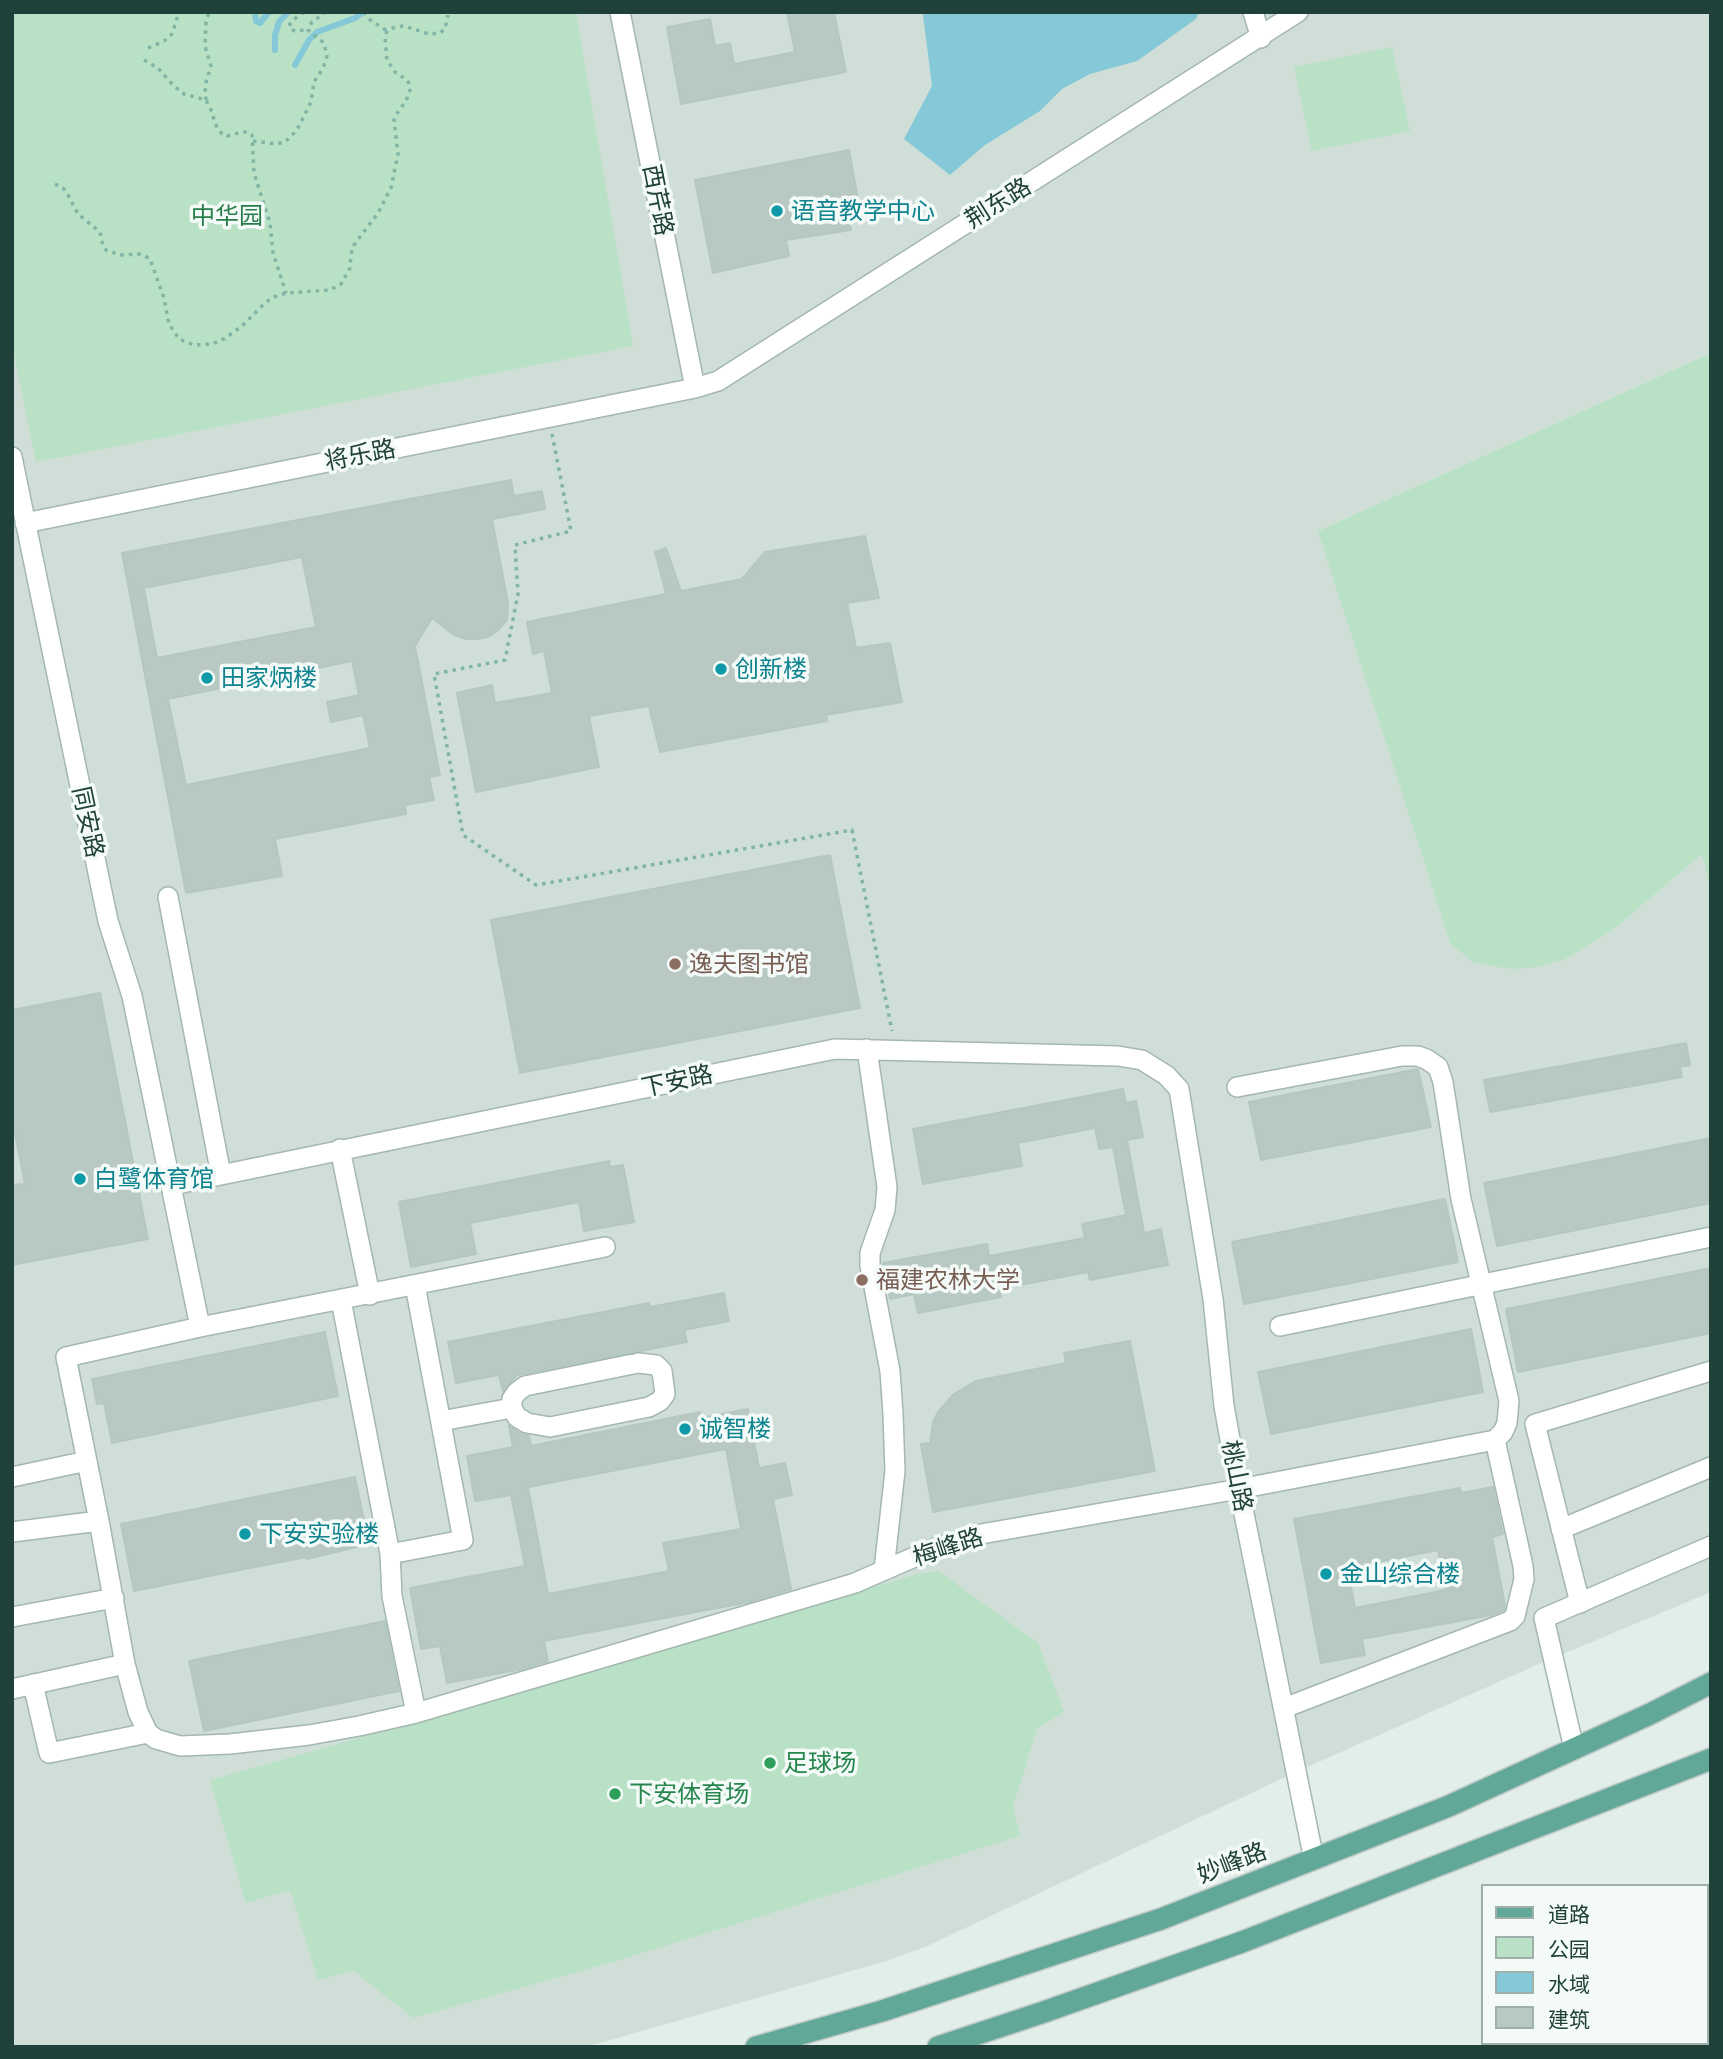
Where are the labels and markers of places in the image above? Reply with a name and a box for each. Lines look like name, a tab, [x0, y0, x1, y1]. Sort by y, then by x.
place label: 语音教学中心	[791, 197, 935, 225]
marker: 语音教学中心	[769, 203, 785, 219]
place label: 创新楼	[735, 655, 807, 683]
marker: 创新楼	[713, 661, 729, 677]
place label: 田家炳楼	[221, 664, 317, 692]
marker: 田家炳楼	[199, 670, 215, 686]
place label: 逸夫图书馆	[689, 950, 809, 978]
marker: 逸夫图书馆	[667, 956, 683, 972]
place label: 白鹭体育馆	[94, 1165, 214, 1193]
marker: 白鹭体育馆	[72, 1171, 88, 1187]
place label: 福建农林大学	[876, 1266, 1020, 1294]
marker: 福建农林大学	[854, 1272, 870, 1288]
place label: 诚智楼	[699, 1415, 771, 1443]
marker: 诚智楼	[677, 1421, 693, 1437]
place label: 下安实验楼	[259, 1520, 379, 1548]
marker: 下安实验楼	[237, 1526, 253, 1542]
place label: 金山综合楼	[1340, 1560, 1460, 1588]
marker: 金山综合楼	[1318, 1566, 1334, 1582]
place label: 足球场	[784, 1749, 856, 1777]
marker: 足球场	[762, 1755, 778, 1771]
place label: 下安体育场	[629, 1780, 749, 1808]
marker: 下安体育场	[607, 1786, 623, 1802]

